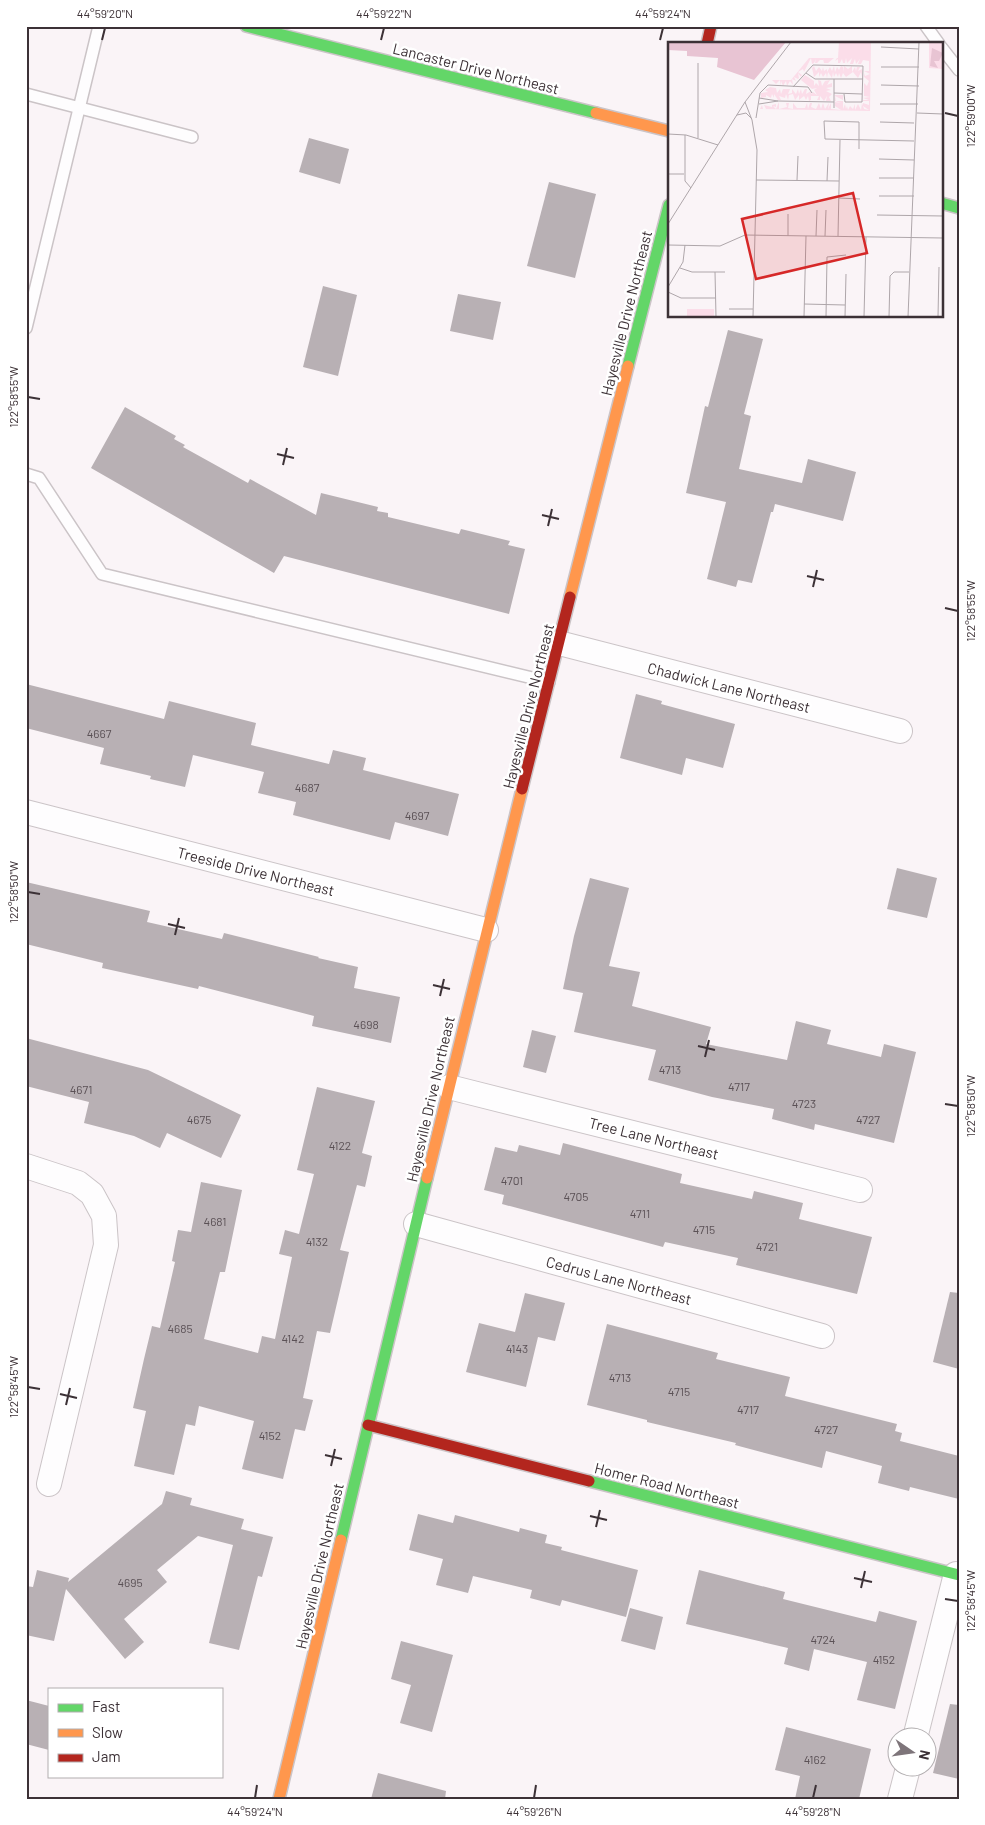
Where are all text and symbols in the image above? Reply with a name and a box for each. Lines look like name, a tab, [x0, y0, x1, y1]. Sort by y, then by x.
text: 44°59'20"N	[77, 6, 133, 20]
text: 44°59'22"N	[356, 6, 412, 20]
text: 44°59'24"N	[635, 6, 691, 20]
street label: Lancaster Drive Northeast	[391, 39, 561, 97]
inset map	[668, 42, 942, 318]
text: 122°59'00"W	[963, 84, 977, 147]
street label: Hayesville Drive Northeast	[597, 229, 655, 397]
text: 122°58'55"W	[6, 366, 20, 428]
text: 122°58'55"W	[963, 580, 977, 642]
street label: Hayesville Drive Northeast	[499, 622, 557, 790]
street label: Chadwick Lane Northeast	[646, 658, 812, 716]
house number: 4667	[87, 726, 112, 740]
house number: 4687	[295, 780, 320, 794]
house number: 4697	[405, 808, 430, 822]
street label: Treeside Drive Northeast	[176, 843, 336, 899]
text: 122°58'50"W	[6, 860, 20, 923]
street label: Hayesville Drive Northeast	[402, 1014, 458, 1184]
house number: 4698	[353, 1017, 379, 1031]
house number: 4713	[659, 1062, 681, 1076]
text: 122°58'50"W	[963, 1074, 977, 1137]
house number: 4717	[728, 1079, 750, 1093]
house number: 4671	[70, 1082, 92, 1096]
house number: 4723	[792, 1096, 816, 1110]
house number: 4675	[187, 1112, 211, 1126]
house number: 4727	[856, 1112, 880, 1126]
street label: Tree Lane Northeast	[587, 1113, 721, 1163]
house number: 4122	[329, 1138, 351, 1152]
house number: 4701	[501, 1173, 523, 1187]
house number: 4705	[564, 1189, 588, 1203]
house number: 4711	[630, 1206, 650, 1220]
house number: 4681	[204, 1214, 226, 1228]
house number: 4715	[693, 1222, 715, 1236]
house number: 4132	[306, 1234, 328, 1248]
house number: 4721	[756, 1239, 778, 1253]
street label: Cedrus Lane Northeast	[544, 1252, 694, 1308]
house number: 4685	[167, 1321, 193, 1335]
house number: 4142	[282, 1331, 304, 1345]
house number: 4143	[506, 1341, 528, 1355]
text: 122°58'45"W	[6, 1356, 20, 1418]
house number: 4713	[609, 1370, 631, 1384]
house number: 4715	[668, 1384, 690, 1398]
house number: 4717	[737, 1402, 759, 1416]
house number: 4727	[814, 1422, 838, 1436]
house number: 4152	[259, 1428, 281, 1442]
street label: Homer Road Northeast	[593, 1458, 741, 1512]
street label: Hayesville Drive Northeast	[291, 1481, 347, 1651]
text: 122°58'45"W	[963, 1570, 977, 1632]
house number: 4695	[117, 1575, 143, 1589]
house number: 4724	[811, 1632, 835, 1646]
house number: 4152	[873, 1652, 895, 1666]
legend	[48, 1688, 222, 1778]
text: Fast	[92, 1697, 120, 1715]
text: Slow	[92, 1723, 123, 1741]
north arrow	[888, 1728, 938, 1778]
text: Jam	[92, 1747, 121, 1765]
text: N	[916, 1749, 934, 1761]
house number: 4162	[804, 1752, 826, 1766]
text: 44°59'24"N	[227, 1804, 283, 1818]
text: 44°59'26"N	[506, 1804, 562, 1818]
text: 44°59'28"N	[785, 1804, 841, 1818]

